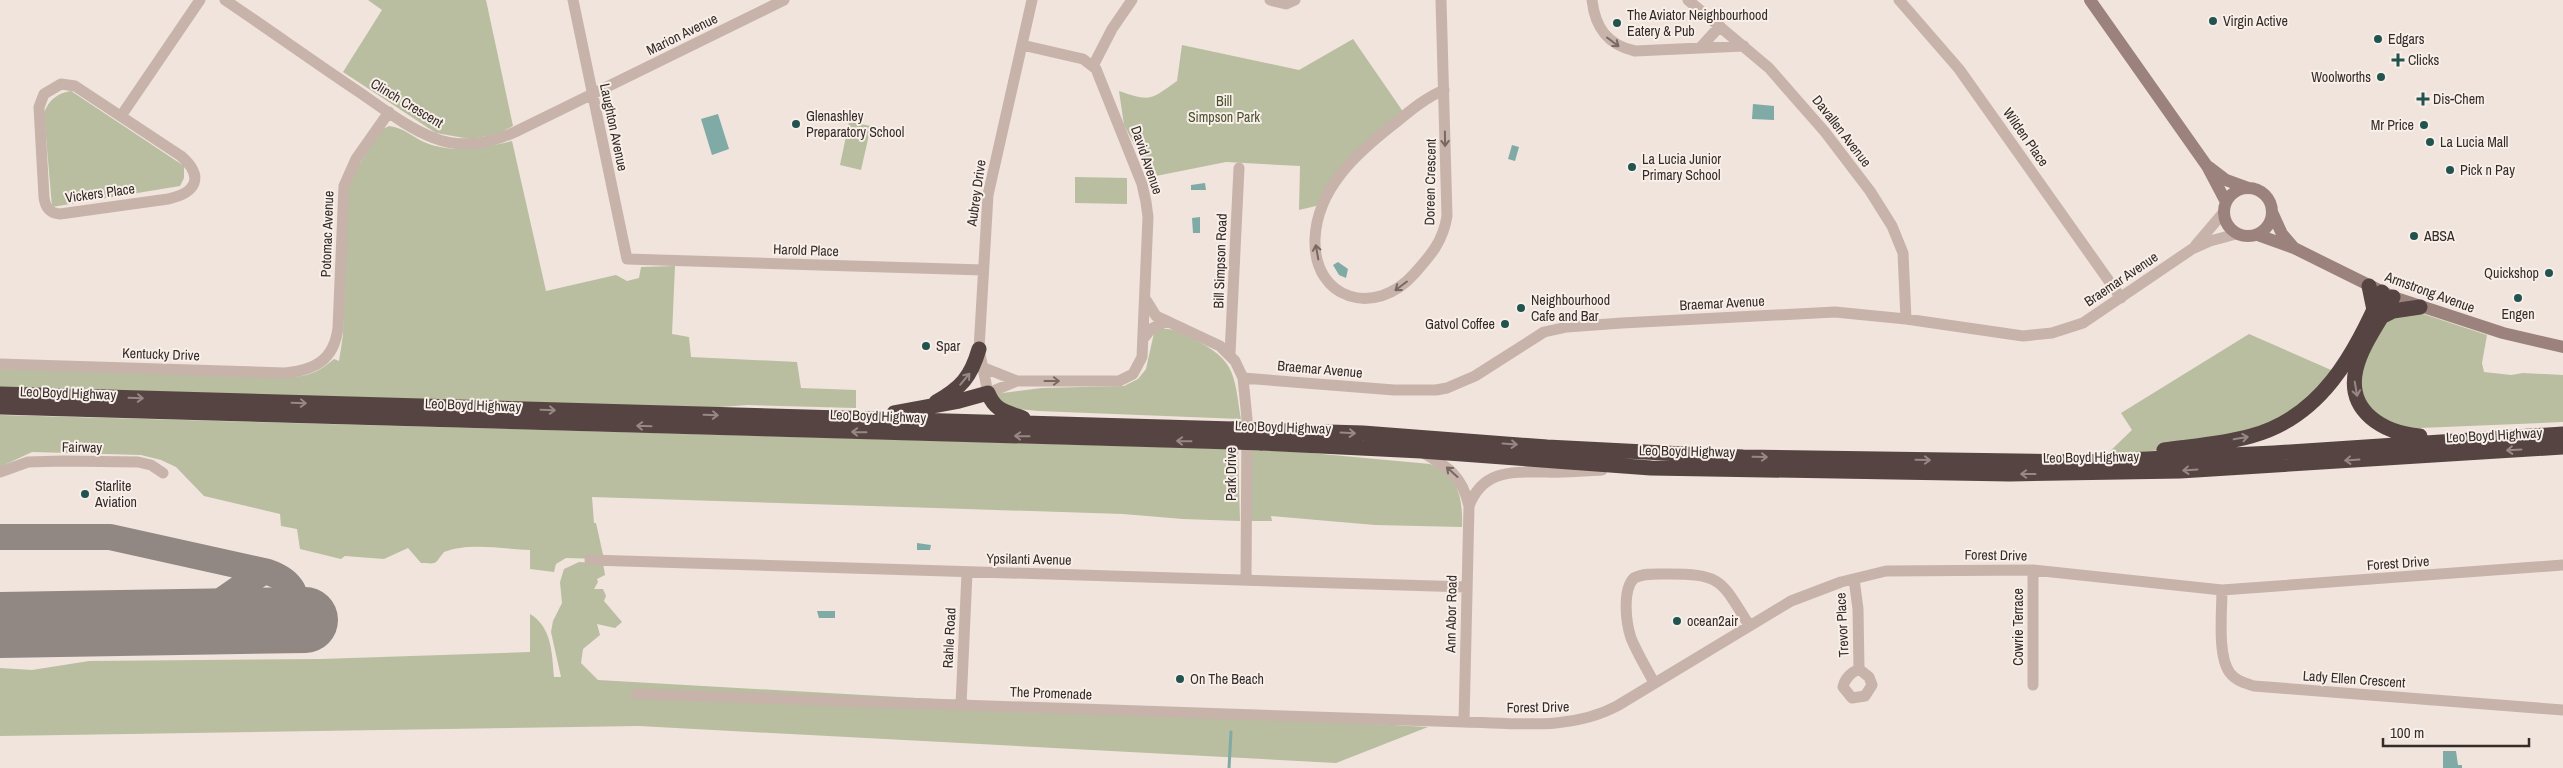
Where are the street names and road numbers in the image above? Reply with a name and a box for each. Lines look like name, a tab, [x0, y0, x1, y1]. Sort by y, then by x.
street label: Marion Avenue	[643, 9, 721, 59]
street label: Clinch Crescent	[367, 74, 447, 132]
street label: Laughton Avenue	[596, 82, 632, 172]
street label: Davallen Avenue	[1808, 92, 1876, 170]
street label: Wilden Place	[1999, 104, 2053, 170]
street label: David Avenue	[1127, 123, 1167, 197]
street label: Doreen Crescent	[1420, 138, 1440, 226]
street label: Aubrey Drive	[962, 159, 990, 228]
street label: Vickers Place	[64, 179, 136, 207]
street label: Potomac Avenue	[316, 190, 338, 278]
street label: Bill Simpson Road	[1209, 213, 1231, 309]
street label: Harold Place	[773, 240, 839, 260]
street label: Braemar Avenue	[2081, 248, 2161, 310]
street label: Armstrong Avenue	[2382, 267, 2477, 317]
street label: Braemar Avenue	[1679, 292, 1765, 314]
street label: Kentucky Drive	[122, 344, 200, 364]
street label: Braemar Avenue	[1277, 356, 1363, 382]
street label: Leo Boyd Highway	[20, 382, 117, 404]
street label: Leo Boyd Highway	[425, 394, 522, 416]
street label: Leo Boyd Highway	[830, 405, 927, 427]
street label: Leo Boyd Highway	[1235, 416, 1332, 438]
street label: Leo Boyd Highway	[2445, 423, 2543, 447]
street label: Fairway	[62, 438, 103, 456]
street label: Leo Boyd Highway	[1639, 441, 1736, 461]
street label: Park Drive	[1222, 447, 1240, 501]
street label: Leo Boyd Highway	[2043, 447, 2140, 467]
street label: Forest Drive	[1965, 545, 2027, 565]
street label: Ypsilanti Avenue	[986, 549, 1072, 569]
street label: Forest Drive	[2366, 552, 2430, 574]
street label: Ann Abor Road	[1441, 575, 1461, 654]
street label: Cowrie Terrace	[2009, 588, 2027, 666]
street label: Trevor Place	[1831, 592, 1853, 658]
street label: Rahle Road	[938, 607, 960, 669]
street label: Lady Ellen Crescent	[2302, 666, 2406, 692]
street label: The Promenade	[1010, 683, 1092, 703]
street label: Forest Drive	[1507, 697, 1569, 717]

